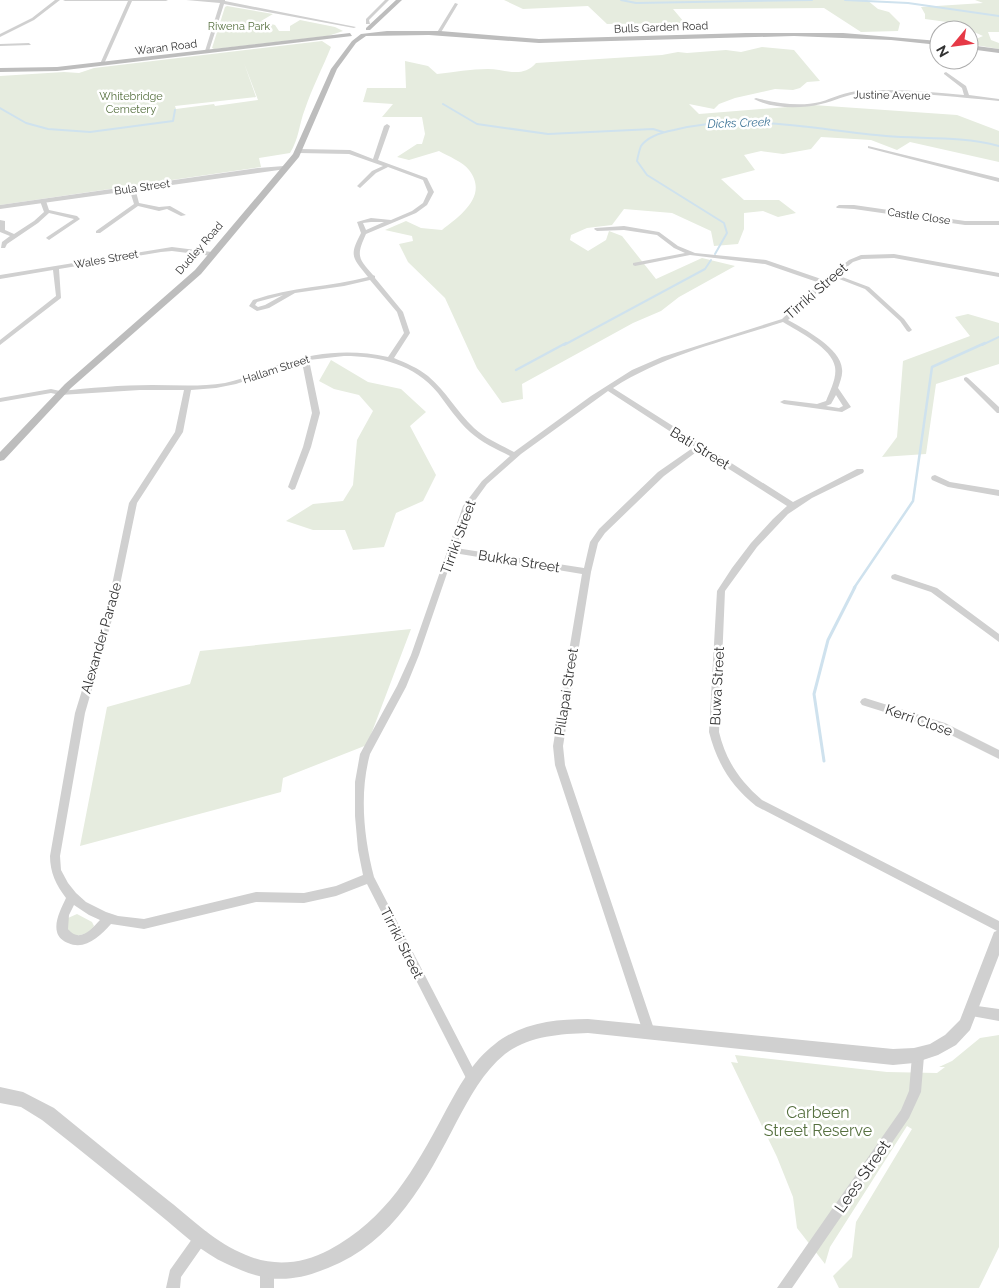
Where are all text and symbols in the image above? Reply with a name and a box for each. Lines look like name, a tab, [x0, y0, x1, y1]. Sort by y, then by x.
street label: Bulls Garden Road	[614, 19, 709, 36]
park label: Riwena Park	[208, 20, 270, 33]
north arrow	[929, 20, 979, 70]
street label: Waran Road	[134, 37, 198, 58]
text: N	[933, 43, 952, 60]
street label: Justine Avenue	[853, 88, 931, 103]
park label: Whitebridge Cemetery	[99, 90, 163, 116]
water label: Dicks Creek	[707, 115, 771, 131]
street label: Bula Street	[113, 177, 171, 198]
street label: Castle Close	[887, 206, 952, 227]
street label: Dudley Road	[173, 219, 226, 277]
street label: Wales Street	[73, 247, 140, 272]
street label: Tirriki Street	[782, 259, 851, 322]
street label: Hallam Street	[241, 352, 311, 386]
street label: Bati Street	[667, 423, 733, 473]
street label: Tirriki Street	[437, 498, 479, 576]
street label: Bukka Street	[477, 547, 561, 575]
street label: Alexander Parade	[77, 581, 125, 695]
street label: Buwa Street	[707, 646, 727, 726]
street label: Pillapai Street	[551, 647, 581, 737]
street label: Kerri Close	[883, 701, 955, 739]
street label: Tirriki Street	[377, 905, 427, 981]
park label: Carbeen Street Reserve	[764, 1103, 872, 1140]
street label: Lees Street	[831, 1136, 895, 1216]

